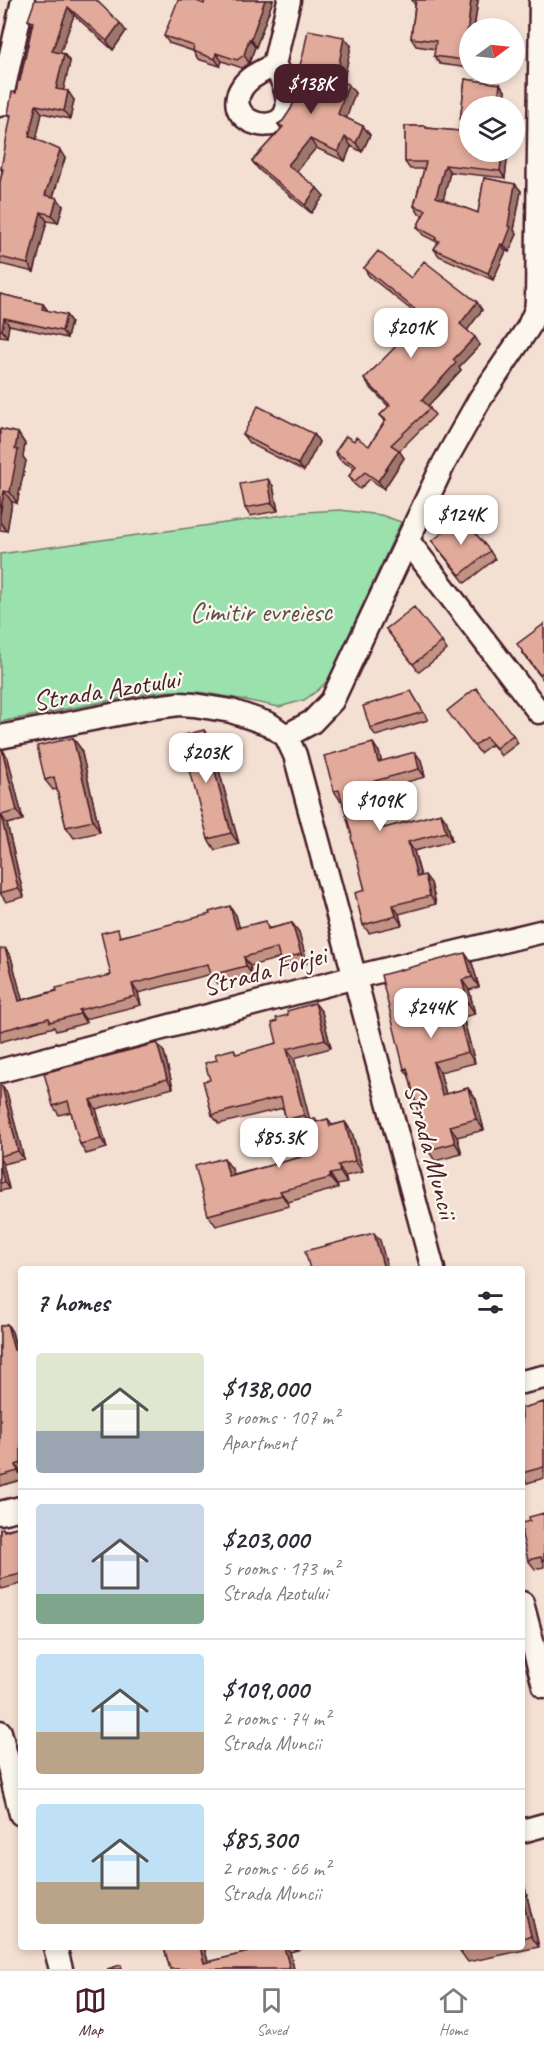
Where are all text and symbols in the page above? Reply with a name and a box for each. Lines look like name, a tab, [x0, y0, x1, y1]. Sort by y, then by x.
north arrow	[459, 18, 525, 84]
map controls	[459, 18, 525, 162]
pin: $138K	[269, 64, 353, 115]
text: $138K	[288, 71, 334, 96]
button: layers	[459, 96, 525, 162]
pin: $201K	[369, 308, 453, 359]
text: $201K	[388, 315, 434, 340]
pin: $124K	[419, 495, 503, 546]
text: $124K	[438, 502, 484, 527]
park label: Cimitir evreiesc	[190, 594, 334, 629]
street label: Strada Azotului	[30, 660, 186, 718]
pin: $203K	[164, 733, 248, 784]
text: $203K	[183, 740, 229, 765]
pin: $109K	[338, 781, 422, 832]
text: $109K	[357, 788, 403, 813]
street label: Strada Forjei	[198, 936, 333, 1004]
pin: $244K	[389, 988, 473, 1039]
text: $244K	[408, 995, 454, 1020]
street label: Strada Muncii	[397, 1080, 467, 1226]
pin: $85.3K	[230, 1118, 328, 1169]
text: $85.3K	[254, 1125, 304, 1150]
text: 7 homes	[36, 1286, 109, 1319]
icon: filters	[474, 1286, 507, 1319]
text: $138,000	[222, 1372, 309, 1405]
icon: home	[84, 1377, 156, 1449]
text: 3 rooms · 107 m²	[222, 1405, 339, 1430]
text: Apartment	[222, 1430, 295, 1455]
text: $203,000	[222, 1523, 309, 1556]
icon: home	[84, 1528, 156, 1600]
text: 5 rooms · 173 m²	[222, 1556, 339, 1581]
text: Strada Azotului	[222, 1581, 328, 1606]
text: $109,000	[222, 1673, 309, 1706]
icon: home	[84, 1678, 156, 1750]
text: 2 rooms · 74 m²	[222, 1706, 330, 1731]
text: Strada Muncii	[222, 1731, 321, 1756]
text: $85,300	[222, 1823, 297, 1856]
icon: home	[84, 1828, 156, 1900]
text: 2 rooms · 66 m²	[222, 1856, 330, 1881]
text: Strada Muncii	[222, 1881, 321, 1906]
tab: Map	[74, 1984, 107, 2040]
tab: Saved	[255, 1984, 288, 2040]
tab: Home	[437, 1984, 470, 2040]

